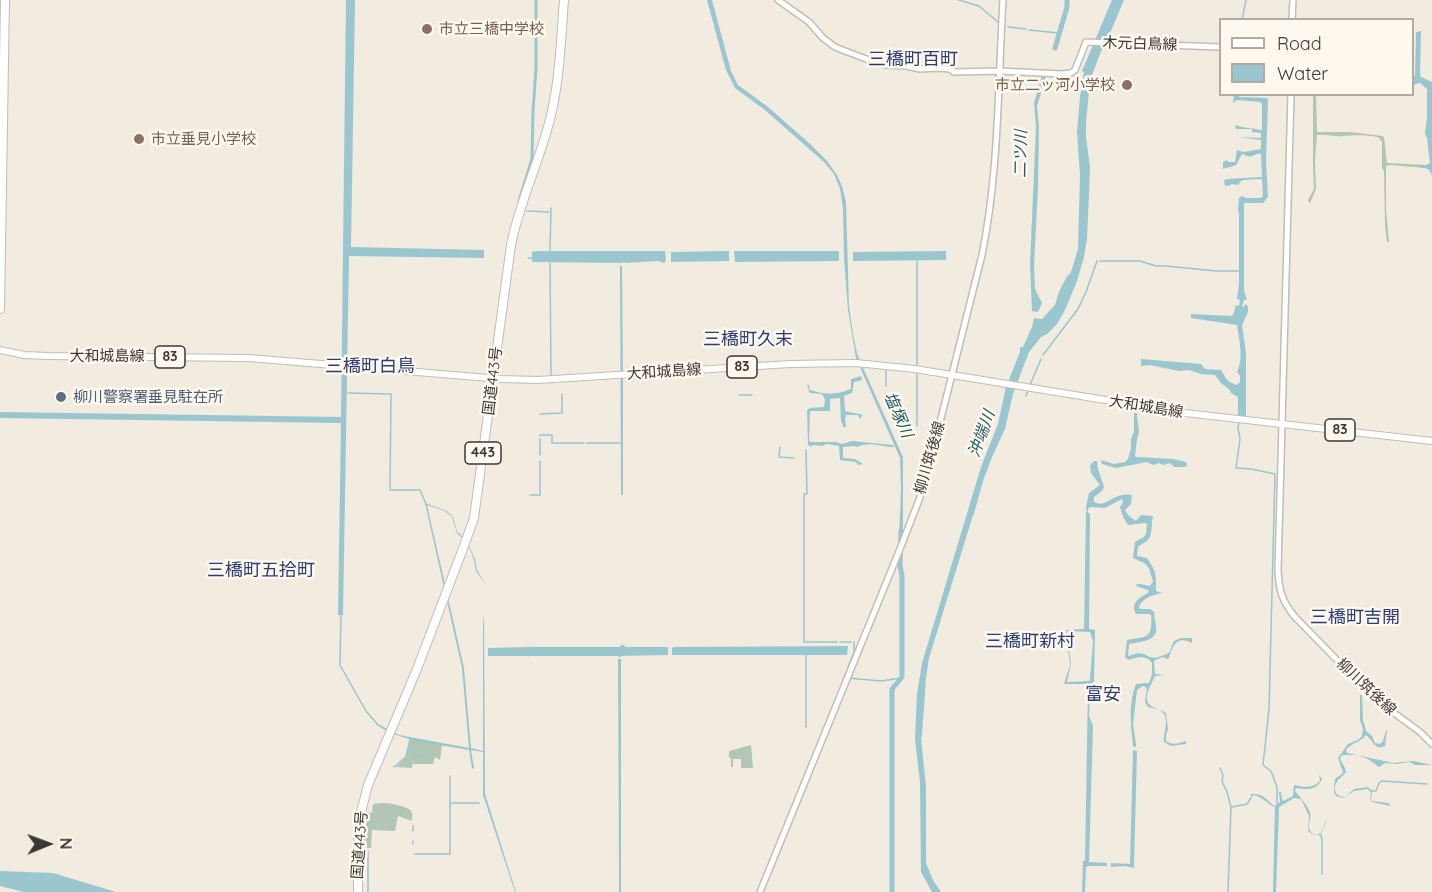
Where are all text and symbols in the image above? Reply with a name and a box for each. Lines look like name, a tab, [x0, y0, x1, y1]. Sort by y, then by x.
legend	[1219, 18, 1414, 96]
place label: 市立三橋中学校	[439, 20, 544, 38]
marker: 市立三橋中学校	[420, 22, 434, 36]
text: Road	[1277, 32, 1322, 55]
street label: 木元白鳥線	[1102, 34, 1178, 54]
district label: 三橋町百町	[868, 49, 958, 71]
text: Water	[1277, 62, 1328, 85]
place label: 市立二ッ河小学校	[995, 76, 1115, 94]
marker: 市立二ッ河小学校	[1120, 78, 1134, 92]
place label: 市立垂見小学校	[151, 130, 256, 148]
water label: 二ツ川	[1011, 130, 1031, 178]
marker: 市立垂見小学校	[132, 132, 146, 146]
district label: 三橋町久末	[703, 329, 793, 351]
road number: 83	[155, 346, 185, 368]
street label: 国道443号	[480, 346, 506, 416]
street label: 大和城島線	[70, 347, 144, 365]
district label: 三橋町白鳥	[325, 356, 415, 378]
road number: 83	[727, 356, 757, 378]
street label: 大和城島線	[626, 360, 702, 384]
place label: 柳川警察署垂見駐在所	[73, 388, 223, 406]
water label: 塩塚川	[879, 389, 917, 441]
marker: 柳川警察署垂見駐在所	[54, 390, 68, 404]
street label: 大和城島線	[1108, 392, 1184, 422]
water label: 沖端川	[965, 408, 999, 460]
street label: 柳川筑後線	[911, 419, 949, 497]
road number: 83	[1325, 419, 1355, 441]
road number: 443	[465, 442, 501, 464]
district label: 三橋町五拾町	[207, 560, 315, 582]
district label: 三橋町吉開	[1310, 607, 1400, 629]
district label: 三橋町新村	[985, 631, 1075, 653]
street label: 柳川筑後線	[1332, 655, 1400, 719]
district label: 富安	[1085, 684, 1121, 706]
street label: 国道443号	[349, 810, 371, 880]
north arrow	[18, 814, 78, 874]
text: N	[56, 838, 76, 850]

